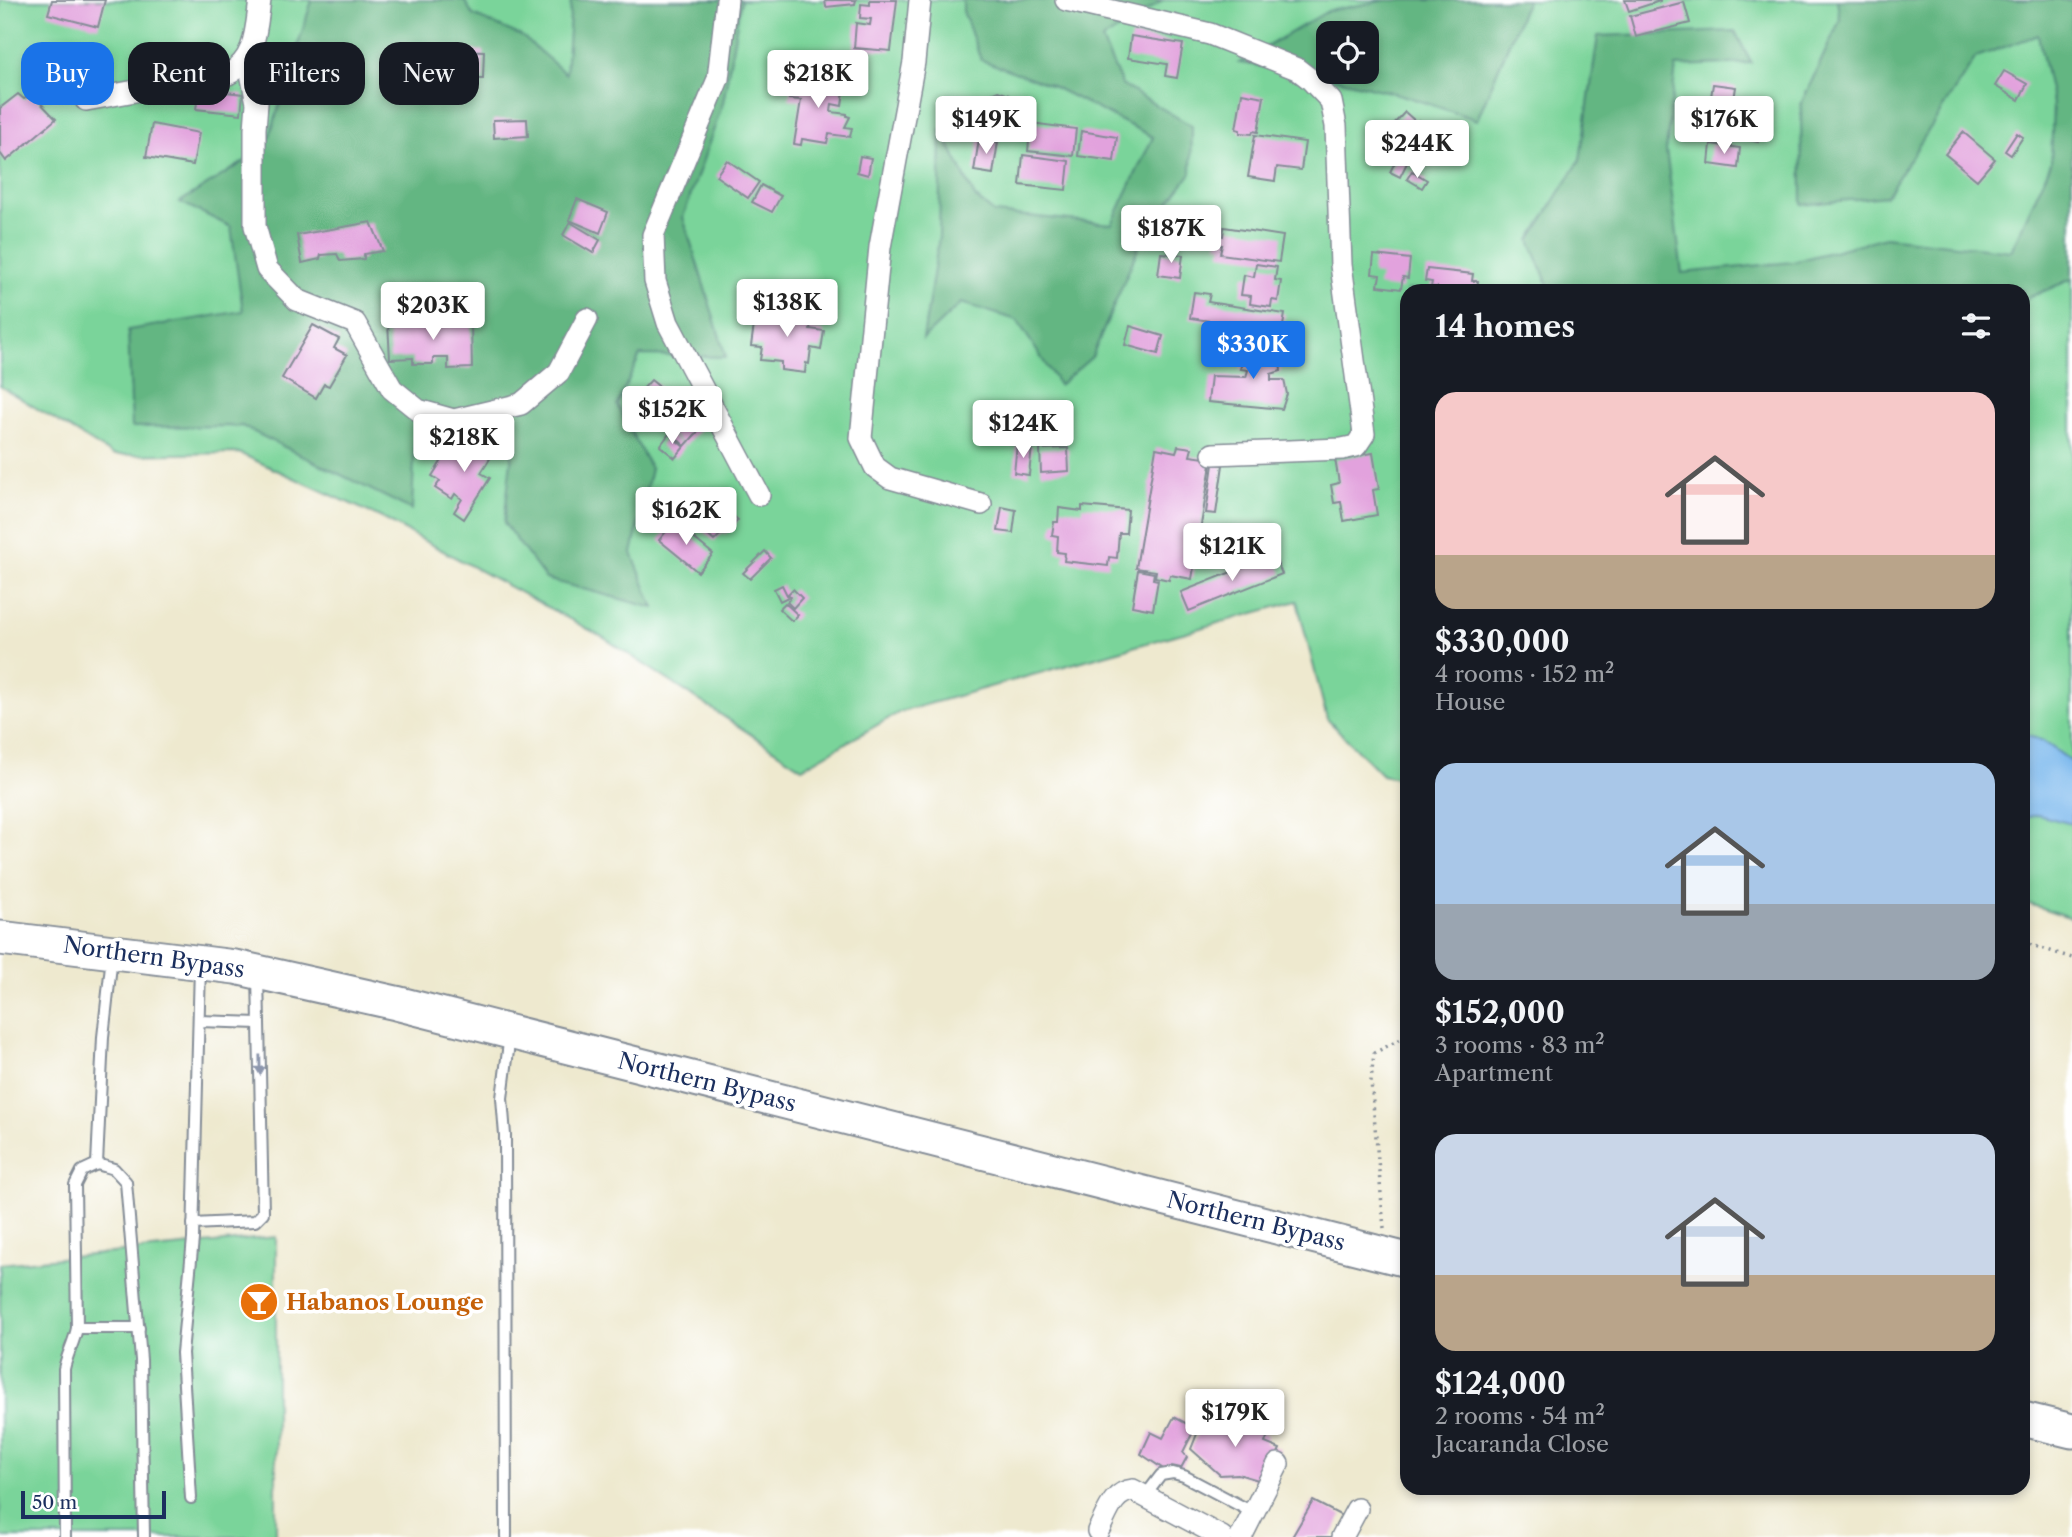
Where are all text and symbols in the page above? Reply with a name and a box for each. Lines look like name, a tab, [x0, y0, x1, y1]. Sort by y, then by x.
map controls	[1316, 21, 1379, 84]
button: locate	[1316, 21, 1379, 84]
chip: Buy	[21, 42, 114, 105]
chip: Rent	[128, 42, 230, 105]
chip: Filters	[244, 42, 365, 105]
chip: New	[379, 42, 479, 105]
pin: $218K	[769, 50, 867, 110]
text: $218K	[783, 59, 853, 87]
pin: $149K	[937, 96, 1035, 156]
pin: $176K	[1675, 96, 1773, 156]
text: $149K	[952, 105, 1020, 133]
text: $176K	[1691, 105, 1757, 133]
pin: $244K	[1368, 120, 1466, 180]
text: $244K	[1381, 129, 1453, 157]
pin: $187K	[1122, 205, 1220, 265]
text: $187K	[1137, 214, 1205, 242]
pin: $138K	[738, 280, 836, 339]
pin: $203K	[384, 282, 482, 342]
text: $138K	[753, 288, 821, 316]
text: $203K	[397, 291, 469, 319]
icon: filters	[1957, 307, 1995, 345]
text: 14 homes	[1435, 308, 1575, 345]
pin: $330K	[1204, 322, 1302, 381]
text: $330K	[1217, 330, 1289, 358]
pin: $152K	[623, 386, 721, 446]
text: $152K	[638, 395, 706, 423]
pin: $124K	[974, 400, 1072, 460]
text: $124K	[989, 409, 1057, 437]
pin: $218K	[415, 414, 513, 474]
text: $218K	[429, 423, 499, 451]
icon: home	[1652, 437, 1778, 563]
pin: $162K	[637, 488, 735, 547]
text: $162K	[652, 496, 720, 524]
pin: $121K	[1183, 524, 1281, 583]
text: $121K	[1199, 532, 1265, 560]
text: $330,000	[1435, 623, 1570, 660]
text: 4 rooms · 152 m²	[1435, 660, 1615, 688]
text: House	[1435, 688, 1505, 716]
icon: home	[1652, 808, 1778, 934]
street label: Northern Bypass	[62, 930, 246, 984]
text: $152,000	[1435, 994, 1565, 1031]
text: 3 rooms · 83 m²	[1435, 1031, 1605, 1059]
street label: Northern Bypass	[615, 1046, 799, 1118]
one-way arrow	[254, 1054, 266, 1076]
text: Apartment	[1435, 1059, 1553, 1087]
icon: home	[1652, 1179, 1778, 1305]
street label: Northern Bypass	[1164, 1185, 1348, 1257]
bar icon: Habanos Lounge	[238, 1281, 280, 1323]
place label: Habanos Lounge	[286, 1288, 484, 1316]
text: $124,000	[1435, 1365, 1566, 1402]
pin: $179K	[1186, 1390, 1284, 1449]
text: $179K	[1201, 1398, 1269, 1426]
text: 2 rooms · 54 m²	[1435, 1402, 1605, 1430]
text: Jacaranda Close	[1435, 1430, 1609, 1458]
scale bar	[21, 1488, 166, 1520]
text: 50 m	[32, 1491, 77, 1514]

